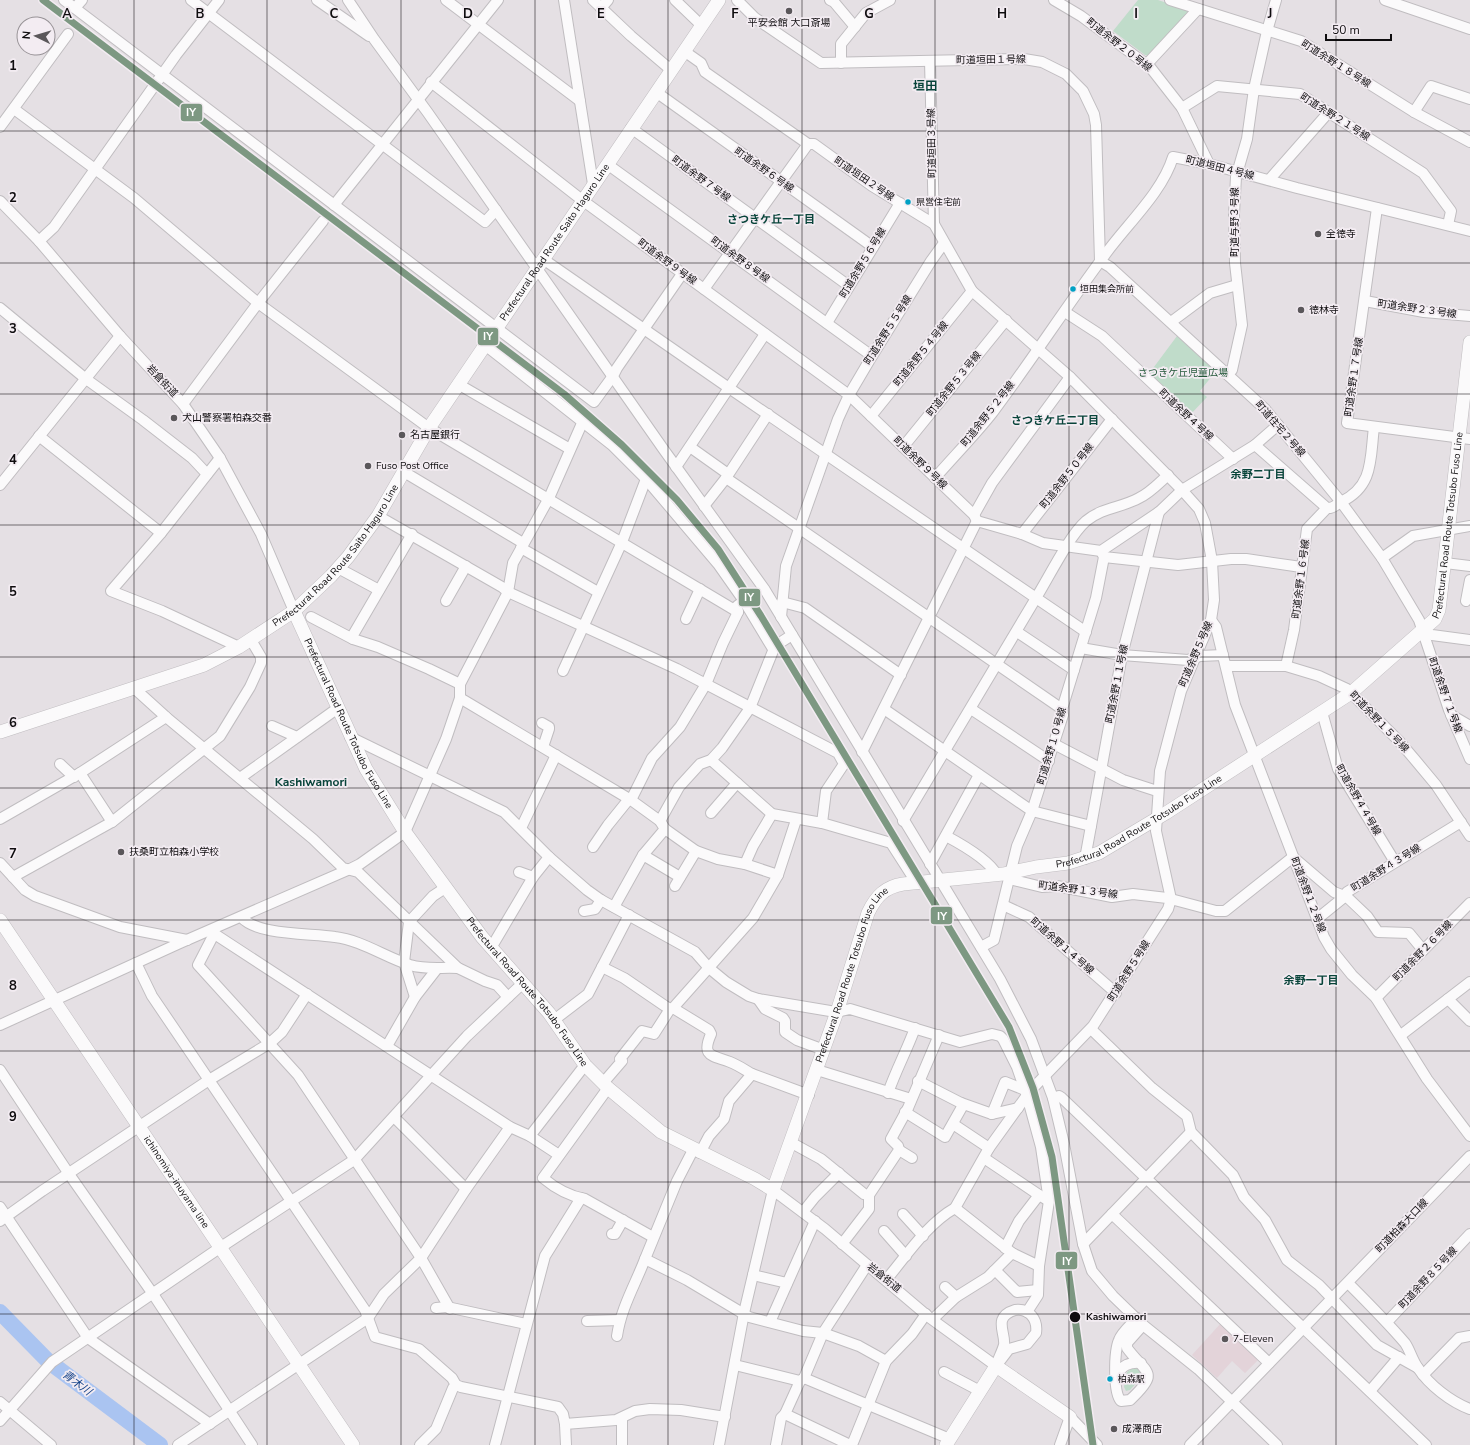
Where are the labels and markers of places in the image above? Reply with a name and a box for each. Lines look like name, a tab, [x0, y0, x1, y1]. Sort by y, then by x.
marker: 平安会館 大口斎場	[784, 6, 794, 16]
place label: 平安会館 大口斎場	[748, 16, 830, 30]
place label: 県営住宅前	[916, 196, 961, 208]
marker: 県営住宅前	[903, 197, 913, 207]
place label: 全徳寺	[1326, 227, 1356, 241]
marker: 全徳寺	[1313, 229, 1323, 239]
place label: 垣田集会所前	[1080, 283, 1134, 295]
marker: 垣田集会所前	[1068, 284, 1078, 294]
place label: 徳林寺	[1309, 303, 1339, 317]
marker: 徳林寺	[1296, 305, 1306, 315]
place label: 犬山警察署柏森交番	[182, 411, 272, 425]
marker: 犬山警察署柏森交番	[169, 413, 179, 423]
place label: 名古屋銀行	[410, 428, 460, 442]
marker: 名古屋銀行	[397, 430, 407, 440]
place label: Fuso Post Office	[376, 459, 449, 473]
marker: Fuso Post Office	[363, 461, 373, 471]
place label: 扶桑町立柏森小学校	[129, 845, 219, 859]
marker: 扶桑町立柏森小学校	[116, 847, 126, 857]
marker: Kashiwamori	[1068, 1310, 1082, 1324]
place label: Kashiwamori	[1086, 1310, 1146, 1324]
place label: 7-Eleven	[1233, 1332, 1273, 1346]
marker: 7-Eleven	[1220, 1334, 1230, 1344]
place label: 柏森駅	[1118, 1373, 1145, 1385]
marker: 柏森駅	[1105, 1374, 1115, 1384]
place label: 成澤商店	[1122, 1422, 1162, 1436]
marker: 成澤商店	[1109, 1424, 1119, 1434]

